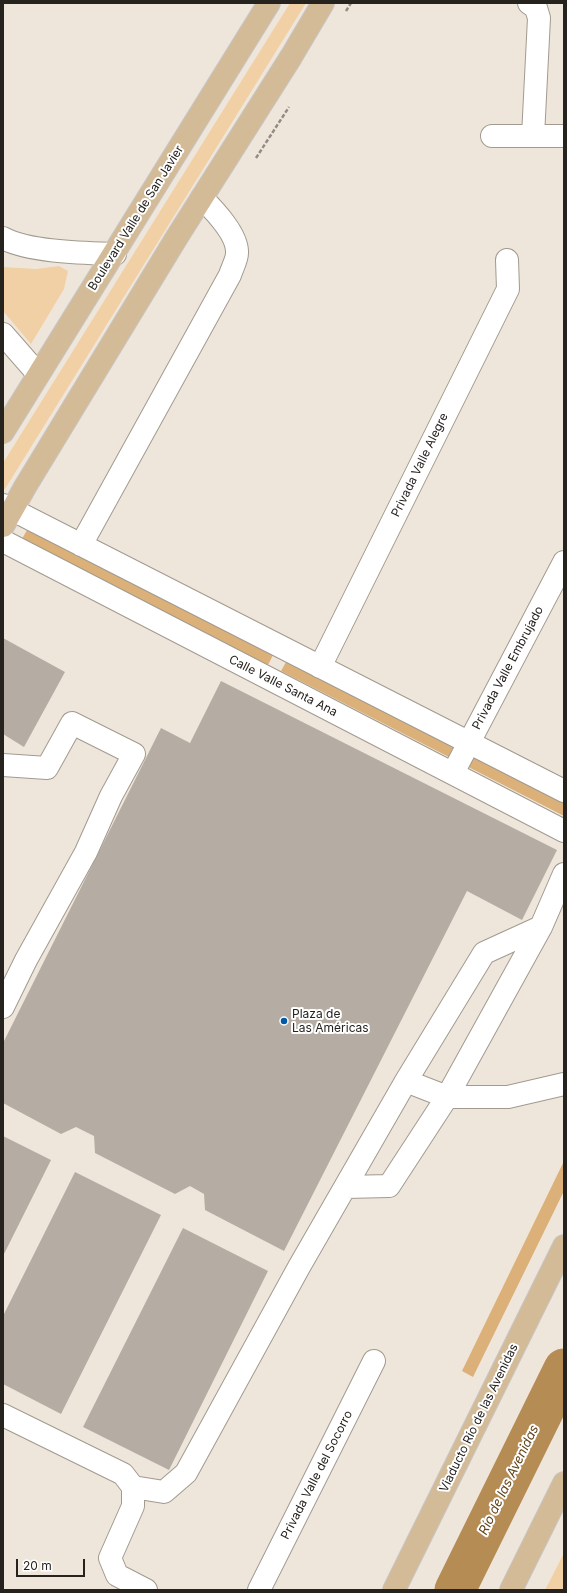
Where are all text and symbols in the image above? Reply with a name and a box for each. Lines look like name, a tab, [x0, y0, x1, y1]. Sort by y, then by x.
street label: Boulevard Valle de San Javier	[85, 143, 187, 293]
street label: Privada Valle Alegre	[389, 411, 451, 519]
street label: Privada Valle Embrujado	[469, 604, 547, 732]
street label: Calle Valle Santa Ana	[226, 652, 340, 720]
place label: Plaza de Las Américas	[292, 1007, 369, 1035]
marker: Plaza de Las Américas	[279, 1016, 289, 1026]
street label: Viaducto Río de las Avenidas	[437, 1341, 521, 1495]
street label: Privada Valle del Socorro	[278, 1408, 356, 1542]
water label: Río de las Avenidas	[476, 1423, 542, 1537]
scale bar	[18, 1551, 87, 1577]
text: 20 m	[23, 1558, 52, 1573]

